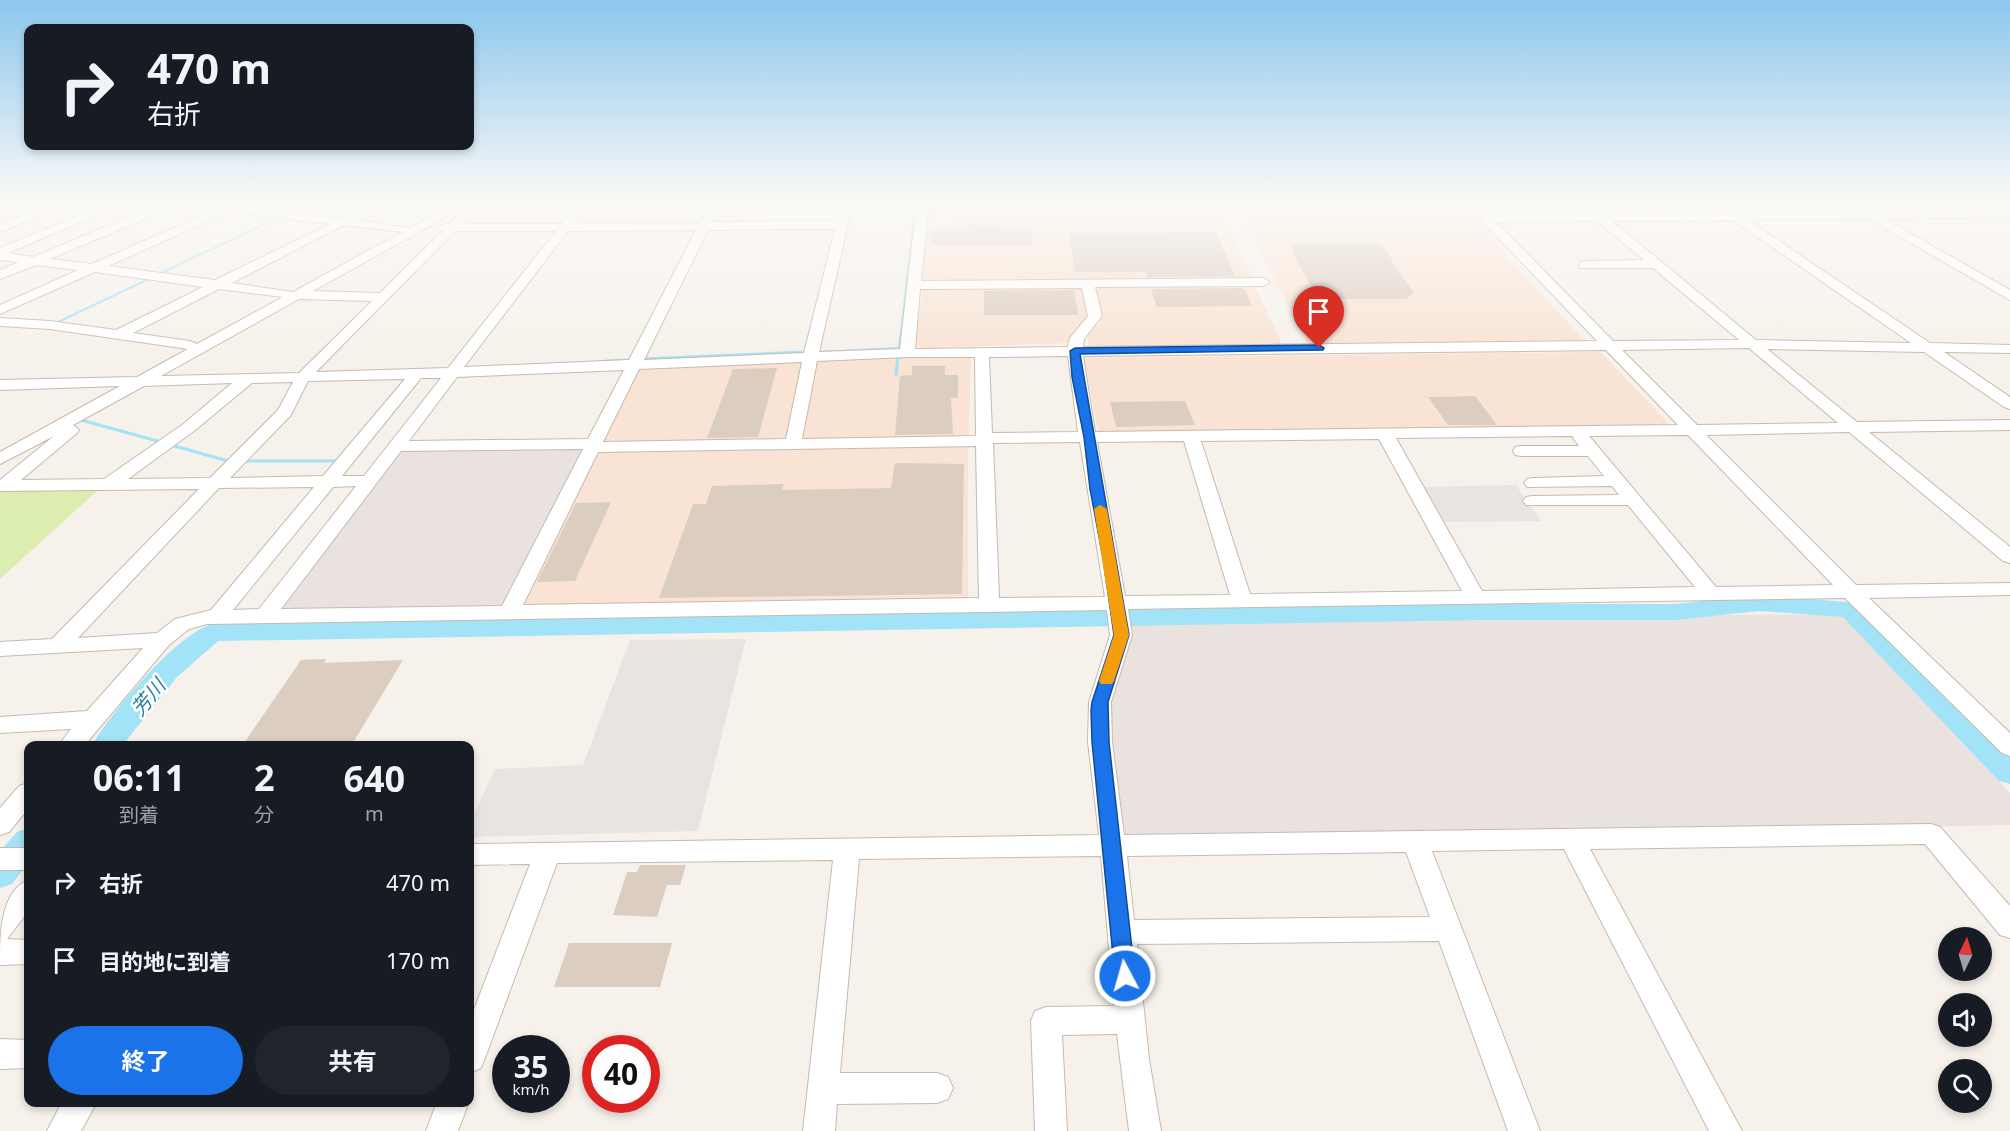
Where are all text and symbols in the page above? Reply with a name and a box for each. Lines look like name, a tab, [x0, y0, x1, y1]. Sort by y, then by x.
text: 470 m	[147, 39, 271, 96]
icon: right	[48, 48, 126, 126]
text: 右折	[147, 95, 201, 132]
pin	[1293, 286, 1344, 348]
icon: arrive	[1302, 295, 1335, 328]
water label: 芳川	[125, 671, 172, 721]
text: 06:11	[93, 753, 185, 802]
text: 2	[254, 753, 275, 802]
text: 640	[343, 754, 405, 803]
text: m	[365, 800, 384, 827]
text: 到着	[119, 801, 159, 828]
text: 分	[254, 801, 274, 828]
icon: right	[48, 866, 81, 899]
text: 470 m	[386, 867, 450, 897]
text: 右折	[99, 868, 143, 898]
north arrow	[1938, 927, 1992, 981]
map controls	[1938, 927, 1992, 1113]
icon: arrive	[48, 944, 81, 977]
position arrow	[1093, 944, 1157, 1008]
text: 170 m	[386, 945, 450, 975]
text: 目的地に到着	[99, 946, 231, 976]
button: sound	[1938, 993, 1992, 1047]
button: 終了	[48, 1026, 243, 1095]
button: 共有	[255, 1026, 450, 1095]
speed limit sign: 40	[582, 1035, 660, 1113]
text: 35	[514, 1046, 548, 1087]
button: search	[1938, 1059, 1992, 1113]
text: km/h	[513, 1079, 549, 1099]

